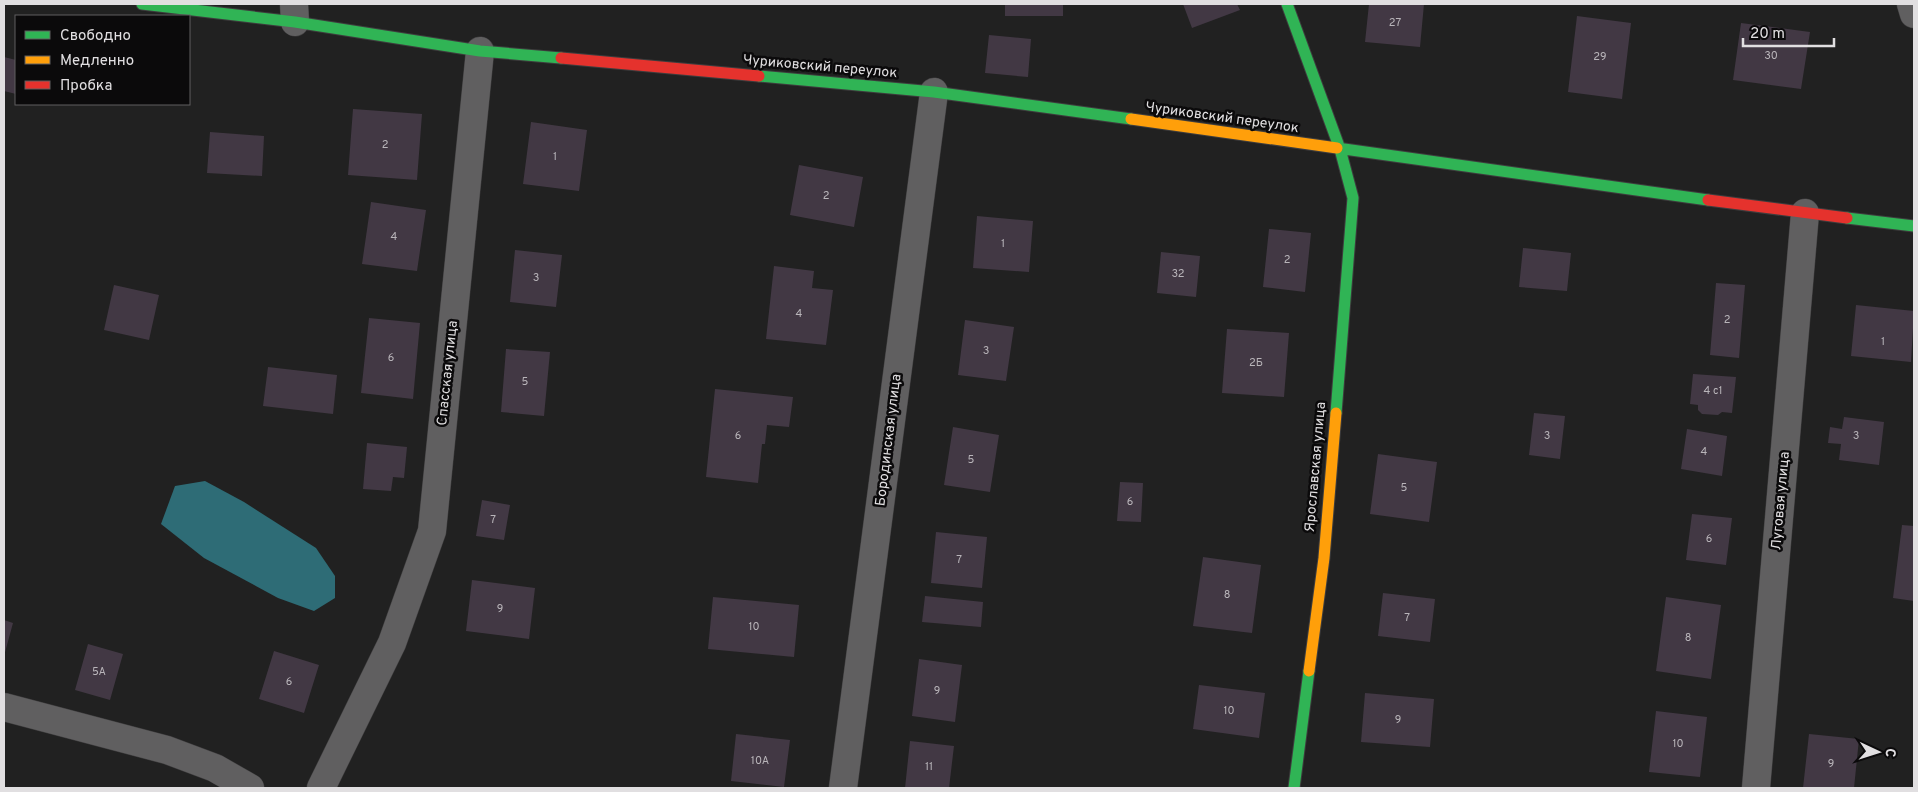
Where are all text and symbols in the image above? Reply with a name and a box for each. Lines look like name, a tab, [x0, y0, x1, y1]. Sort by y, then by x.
legend	[15, 15, 190, 105]
scale bar	[1743, 15, 1834, 47]
house number: 27	[1389, 16, 1401, 30]
text: 20 m	[1750, 25, 1785, 44]
text: Свободно	[60, 27, 131, 46]
house number: 30	[1764, 49, 1778, 63]
house number: 29	[1593, 50, 1607, 64]
text: Медленно	[60, 52, 134, 71]
street label: Чуриковский переулок	[742, 52, 898, 82]
text: Пробка	[60, 77, 112, 96]
street label: Чуриковский переулок	[1144, 99, 1300, 137]
house number: 2	[382, 138, 388, 152]
house number: 1	[553, 150, 557, 164]
house number: 2	[823, 189, 829, 203]
house number: 4	[391, 230, 398, 244]
house number: 1	[1001, 237, 1005, 251]
house number: 2	[1284, 253, 1290, 267]
house number: 32	[1171, 267, 1185, 281]
house number: 3	[533, 271, 539, 285]
house number: 4	[796, 307, 803, 321]
house number: 2	[1724, 313, 1730, 327]
street label: Спасская улица	[434, 320, 462, 426]
house number: 1	[1881, 335, 1885, 349]
house number: 3	[983, 344, 989, 358]
house number: 6	[388, 351, 394, 365]
house number: 2Б	[1249, 356, 1263, 370]
street label: Бородинская улица	[872, 373, 906, 507]
house number: 5	[522, 375, 529, 389]
house number: 4 с1	[1703, 384, 1723, 398]
street label: Ярославская улица	[1302, 401, 1330, 533]
house number: 6	[735, 429, 741, 443]
house number: 3	[1544, 429, 1550, 443]
house number: 3	[1853, 429, 1859, 443]
house number: 4	[1701, 445, 1708, 459]
street label: Луговая улица	[1768, 451, 1794, 551]
house number: 5	[968, 453, 975, 467]
house number: 5	[1401, 481, 1408, 495]
house number: 6	[1127, 495, 1133, 509]
house number: 7	[490, 513, 496, 527]
house number: 6	[1706, 532, 1712, 546]
house number: 7	[956, 553, 962, 567]
house number: 8	[1224, 588, 1230, 602]
house number: 9	[497, 602, 503, 616]
house number: 7	[1404, 611, 1410, 625]
house number: 10	[748, 620, 760, 634]
house number: 8	[1685, 631, 1691, 645]
house number: 5А	[92, 665, 106, 679]
house number: 6	[286, 675, 292, 689]
house number: 9	[934, 684, 940, 698]
house number: 10	[1223, 704, 1235, 718]
house number: 9	[1395, 713, 1401, 727]
north arrow	[1853, 727, 1903, 777]
house number: 10	[1672, 737, 1684, 751]
text: С	[1881, 748, 1898, 758]
house number: 10А	[751, 754, 769, 768]
house number: 9	[1828, 757, 1834, 771]
house number: 11	[925, 760, 933, 774]

